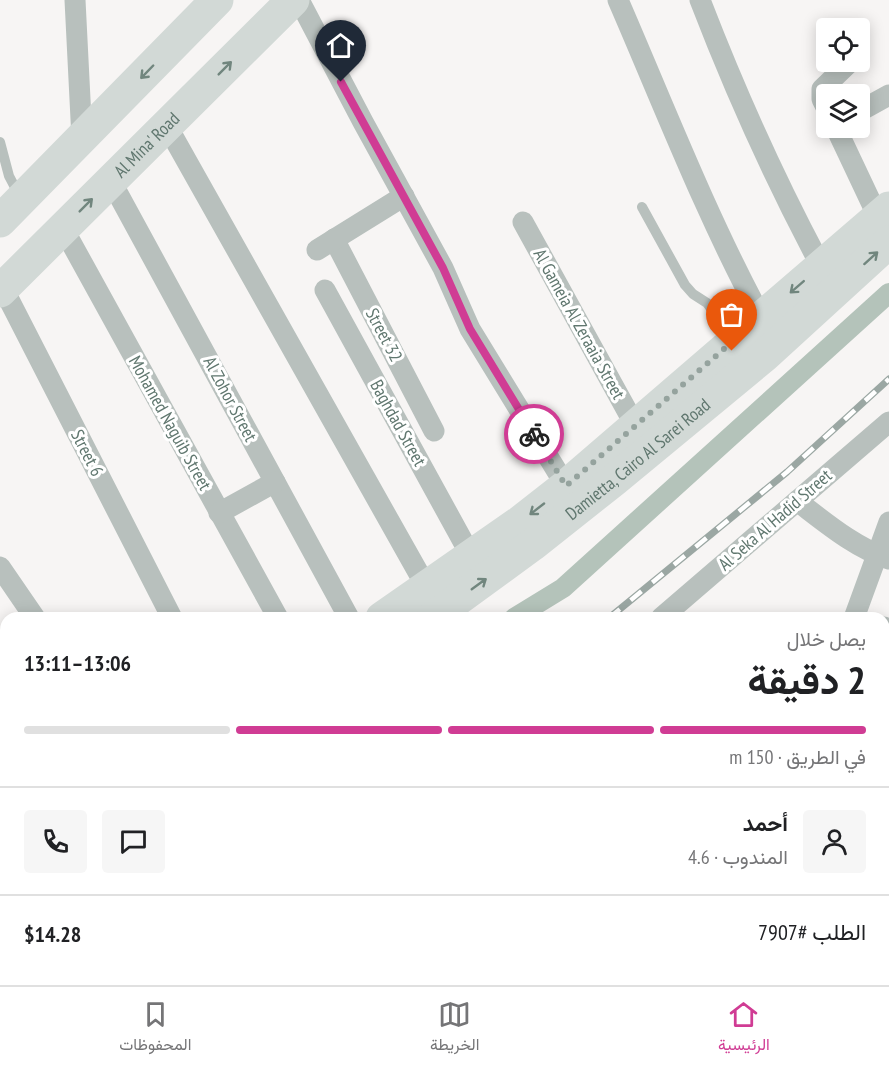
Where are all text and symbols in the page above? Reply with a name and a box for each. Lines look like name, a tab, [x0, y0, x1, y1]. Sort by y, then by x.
map controls	[816, 18, 870, 138]
button: locate	[816, 18, 870, 72]
pin	[315, 20, 366, 82]
icon: home	[324, 29, 357, 62]
one-way arrow	[217, 60, 232, 75]
one-way arrow	[139, 64, 154, 79]
button: layers	[816, 84, 870, 138]
street label: Al Mina' Road	[109, 107, 184, 182]
one-way arrow	[79, 198, 94, 213]
street label: Al Gameia Al Zeraaia Street	[529, 244, 630, 403]
one-way arrow	[863, 251, 878, 265]
one-way arrow	[789, 280, 805, 293]
pin	[706, 289, 757, 351]
icon: bag	[715, 298, 748, 331]
street label: Street 32	[361, 304, 408, 365]
street label: Mohamed Naguib Street	[124, 351, 217, 494]
street label: Al Zohor Street	[198, 352, 262, 445]
street label: Baghdad Street	[365, 376, 432, 470]
street label: Damietta, Cairo Al Sarei Road	[561, 393, 715, 525]
courier	[504, 404, 564, 464]
icon: bike	[518, 418, 551, 451]
street label: Street 6	[66, 426, 109, 480]
street label: Al Seka Al Hadid Street	[713, 464, 836, 575]
one-way arrow	[529, 502, 545, 515]
one-way arrow	[471, 577, 487, 590]
text: يصل خلال	[787, 626, 866, 652]
text: 13:06–13:11	[24, 649, 131, 677]
text: 2 دقيقة	[747, 654, 866, 705]
text: في الطريق · 150 m	[729, 744, 866, 770]
text: أحمد	[743, 809, 788, 837]
button: phone	[24, 810, 87, 873]
button: chat	[102, 810, 165, 873]
button: person	[803, 810, 866, 873]
text: المندوب · 4.6	[688, 844, 788, 870]
text: الطلب #7907	[758, 918, 866, 946]
text: $14.28	[24, 920, 81, 948]
tab: المحفوظات	[119, 998, 191, 1059]
tab: الخريطة	[430, 998, 479, 1059]
tab: الرئيسية	[718, 998, 770, 1059]

